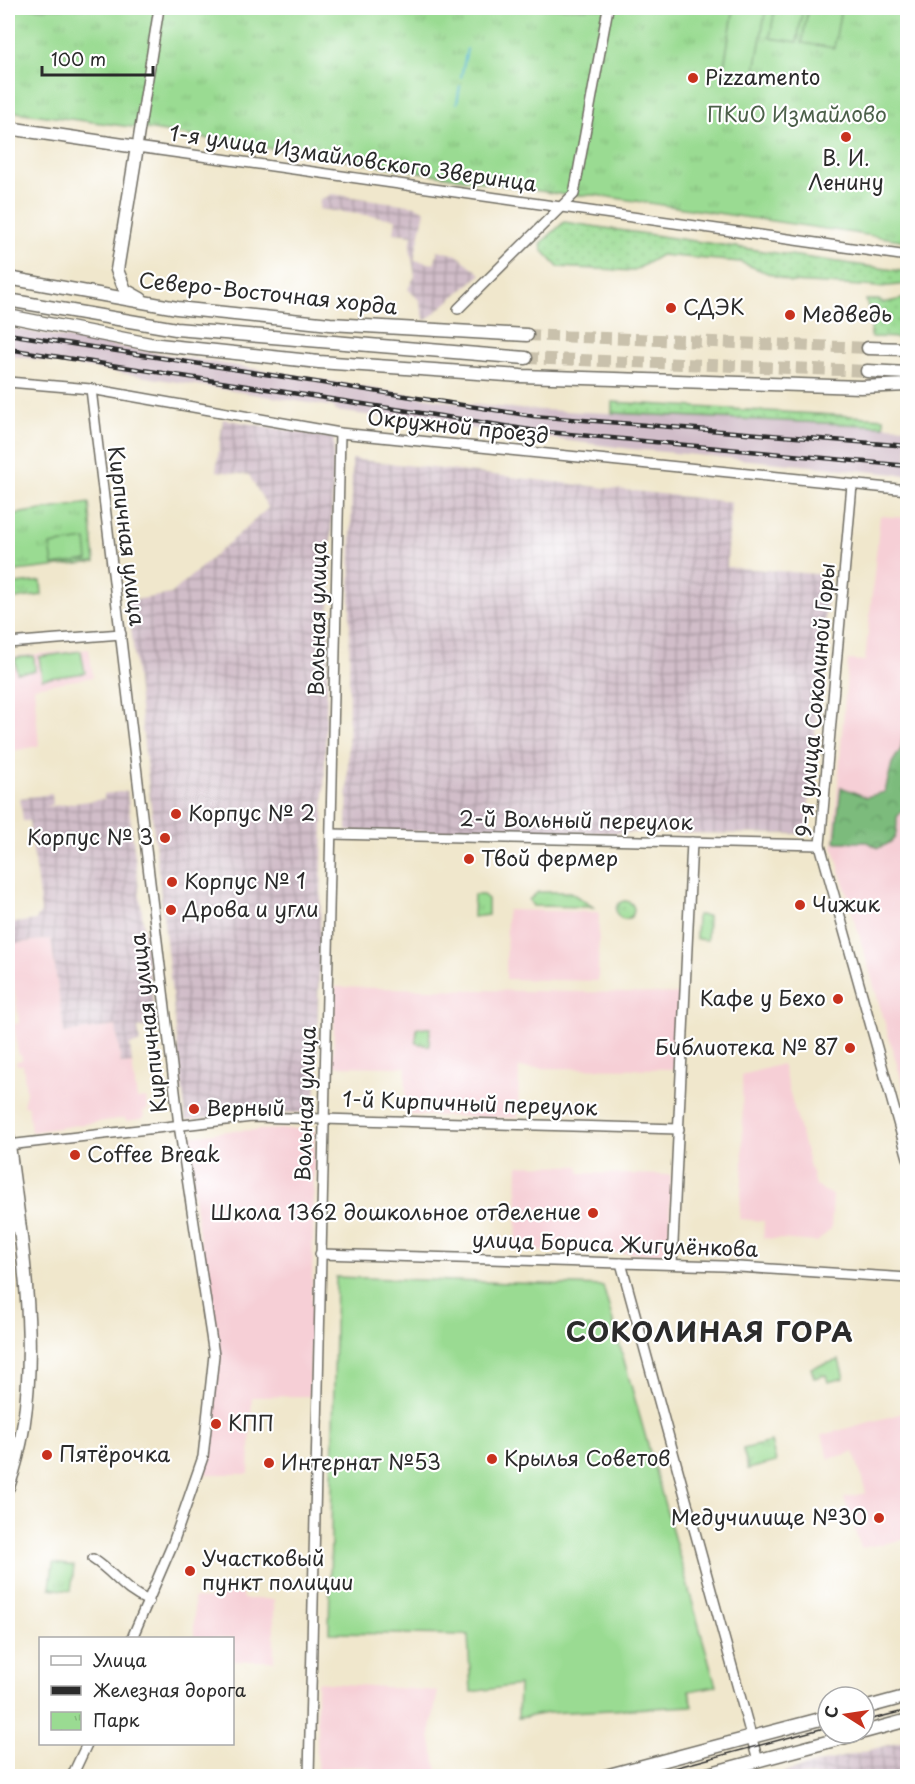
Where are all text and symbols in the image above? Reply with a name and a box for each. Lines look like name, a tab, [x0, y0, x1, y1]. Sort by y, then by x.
scale bar	[42, 39, 153, 77]
text: 100 m	[51, 45, 106, 72]
place label: Pizzamento	[705, 60, 821, 92]
marker: Pizzamento	[686, 71, 700, 85]
park label: ПКиО Измайлово	[707, 97, 887, 129]
street label: 1-я улица Измайловского Зверинца	[168, 115, 539, 199]
marker: В. И. Ленину	[839, 130, 853, 144]
place label: В. И. Ленину	[808, 141, 884, 197]
street label: Северо-Восточная хорда	[137, 263, 399, 322]
place label: СДЭК	[683, 290, 745, 322]
place label: Медведь	[802, 297, 892, 329]
marker: СДЭК	[664, 301, 678, 315]
marker: Медведь	[783, 308, 797, 322]
street label: Окружной проезд	[366, 400, 551, 450]
street label: Кирпичная улица	[101, 444, 155, 628]
street label: Вольная улица	[299, 540, 333, 697]
street label: 9-я улица Соколиной Горы	[786, 561, 842, 838]
place label: Корпус № 2	[188, 796, 315, 828]
street label: 2-й Вольный переулок	[459, 801, 694, 837]
marker: Корпус № 2	[169, 807, 183, 821]
place label: Корпус № 3	[27, 820, 153, 852]
marker: Корпус № 3	[158, 831, 172, 845]
place label: Твой фермер	[481, 841, 618, 873]
marker: Твой фермер	[462, 852, 476, 866]
place label: Корпус № 1	[184, 864, 306, 896]
marker: Корпус № 1	[165, 875, 179, 889]
place label: Чижик	[812, 887, 880, 919]
place label: Дрова и угли	[182, 892, 319, 924]
marker: Чижик	[793, 898, 807, 912]
marker: Дрова и угли	[164, 903, 178, 917]
street label: Кирпичная улица	[120, 931, 174, 1115]
place label: Кафе у Бехо	[700, 981, 826, 1013]
marker: Кафе у Бехо	[831, 992, 845, 1006]
street label: Вольная улица	[285, 1025, 323, 1182]
place label: Библиотека № 87	[655, 1030, 838, 1062]
marker: Библиотека № 87	[843, 1041, 857, 1055]
street label: 1-й Кирпичный переулок	[342, 1082, 599, 1122]
place label: Верный	[206, 1091, 285, 1123]
marker: Верный	[187, 1102, 201, 1116]
place label: Coffee Break	[87, 1137, 220, 1169]
marker: Coffee Break	[68, 1148, 82, 1162]
place label: Школа 1362 дошкольное отделение	[211, 1195, 581, 1227]
marker: Школа 1362 дошкольное отделение	[586, 1206, 600, 1220]
street label: улица Бориса Жигулёнкова	[471, 1222, 759, 1264]
district label: СОКОЛИНАЯ ГОРА	[566, 1310, 854, 1351]
place label: КПП	[228, 1406, 274, 1438]
marker: КПП	[209, 1417, 223, 1431]
place label: Пятёрочка	[59, 1437, 171, 1469]
place label: Крылья Советов	[504, 1441, 670, 1473]
place label: Интернат №53	[281, 1445, 441, 1477]
marker: Пятёрочка	[40, 1448, 54, 1462]
marker: Крылья Советов	[485, 1452, 499, 1466]
marker: Интернат №53	[262, 1456, 276, 1470]
place label: Медучилище №30	[671, 1500, 867, 1532]
marker: Медучилище №30	[872, 1511, 886, 1525]
place label: Участковый пункт полиции	[202, 1541, 354, 1597]
marker: Участковый пункт полиции	[183, 1564, 197, 1578]
legend	[39, 1637, 234, 1745]
text: Улица	[93, 1646, 147, 1673]
text: Железная дорога	[93, 1676, 247, 1703]
north arrow	[816, 1685, 876, 1745]
text: С	[817, 1703, 843, 1720]
text: Парк	[93, 1706, 140, 1733]

